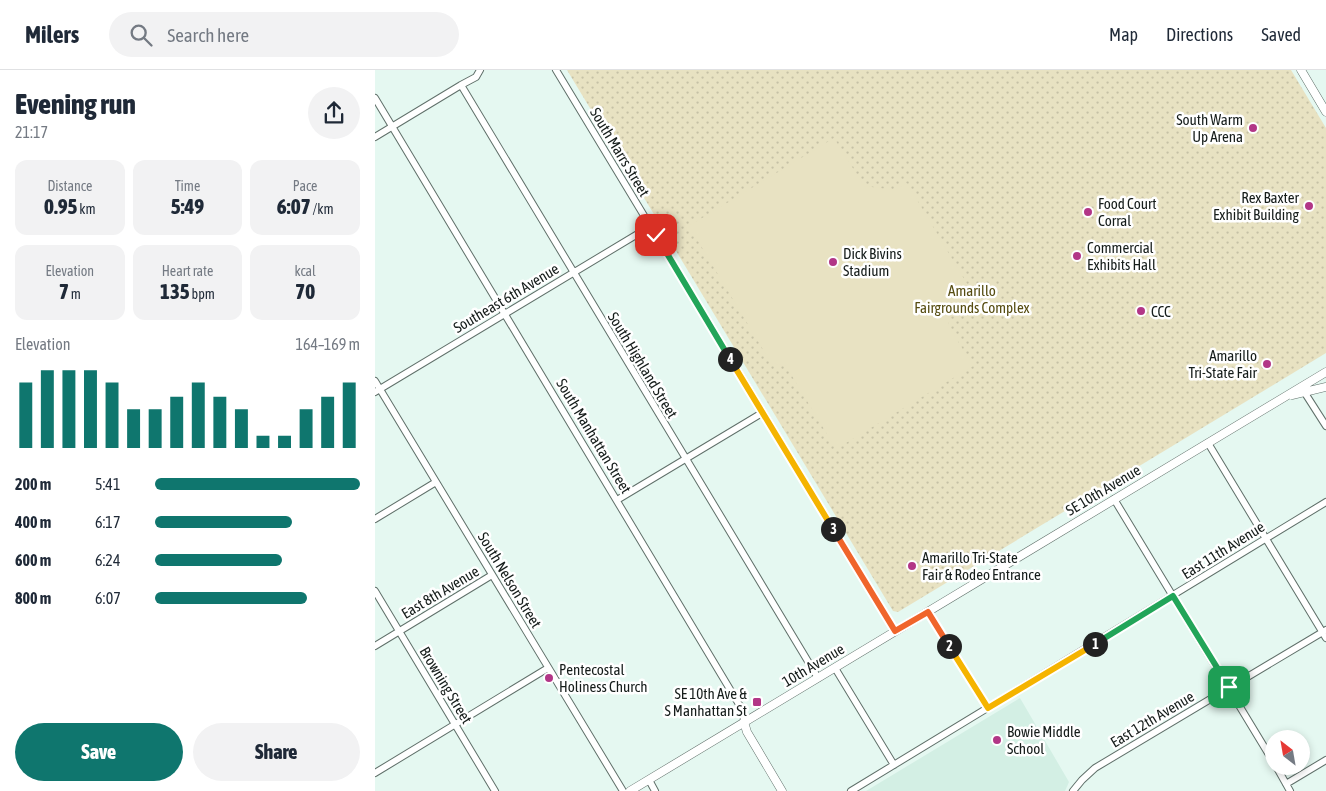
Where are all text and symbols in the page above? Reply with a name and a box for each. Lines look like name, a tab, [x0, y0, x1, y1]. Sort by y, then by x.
search box	[109, 12, 459, 57]
text: Milers	[25, 21, 79, 48]
icon: search	[127, 21, 155, 49]
text: Search here	[167, 24, 249, 46]
text: Map	[1109, 24, 1138, 45]
text: Directions	[1166, 24, 1233, 45]
text: Saved	[1261, 24, 1301, 45]
button: share	[308, 87, 360, 139]
text: Evening run	[15, 88, 136, 120]
street label: South Marrs Street	[587, 105, 653, 199]
place label: South Warm Up Arena	[1176, 111, 1243, 145]
marker: South Warm Up Arena	[1247, 122, 1259, 134]
text: 21:17	[15, 123, 48, 141]
text: Distance	[47, 178, 92, 194]
text: Time	[175, 178, 200, 194]
text: Pace	[293, 178, 317, 194]
place label: Rex Baxter Exhibit Building	[1213, 189, 1300, 223]
text: 0.95	[44, 194, 77, 218]
text: 5:49	[171, 194, 204, 218]
text: 6:07	[277, 194, 311, 218]
place label: Food Court Corral	[1098, 195, 1157, 229]
marker: Rex Baxter Exhibit Building	[1303, 200, 1315, 212]
text: km	[77, 201, 96, 217]
text: /km	[311, 201, 333, 217]
marker: Food Court Corral	[1082, 206, 1094, 218]
pin	[635, 214, 677, 256]
icon: check	[642, 221, 670, 249]
place label: Commercial Exhibits Hall	[1087, 239, 1156, 273]
place label: Dick Bivins Stadium	[843, 245, 902, 279]
marker: Commercial Exhibits Hall	[1071, 250, 1083, 262]
marker: Dick Bivins Stadium	[827, 256, 839, 268]
street label: Southeast 6th Avenue	[450, 260, 562, 336]
text: Elevation	[46, 263, 94, 279]
text: Heart rate	[162, 263, 213, 279]
text: kcal	[295, 263, 316, 279]
text: 7	[59, 279, 69, 303]
text: 135	[160, 279, 190, 303]
text: 70	[295, 279, 315, 303]
park label: Amarillo Fairgrounds Complex	[914, 282, 1030, 316]
text: m	[69, 286, 81, 302]
text: bpm	[190, 286, 215, 302]
place label: CCC	[1151, 303, 1171, 320]
marker: CCC	[1135, 305, 1147, 317]
street label: South Highland Street	[605, 309, 681, 421]
text: Elevation	[15, 335, 70, 353]
text: 164–169 m	[296, 335, 360, 353]
pin: 4	[717, 346, 743, 372]
place label: Amarillo Tri-State Fair	[1188, 347, 1258, 381]
text: 4	[727, 351, 734, 367]
marker: Amarillo Tri-State Fair	[1261, 358, 1273, 370]
street label: South Manhattan Street	[553, 376, 635, 496]
street label: SE 10th Avenue	[1063, 461, 1144, 519]
text: 200 m	[15, 475, 51, 493]
text: 5:41	[95, 475, 120, 493]
text: 400 m	[15, 513, 51, 531]
text: 6:17	[95, 513, 120, 531]
pin: 3	[821, 516, 845, 542]
street label: East 11th Avenue	[1179, 518, 1268, 582]
text: 3	[830, 521, 837, 537]
street label: South Nelson Street	[475, 529, 545, 631]
place label: Amarillo Tri-State Fair & Rodeo Entrance	[922, 549, 1041, 583]
text: 600 m	[15, 551, 51, 569]
text: 6:24	[95, 551, 120, 569]
marker: Amarillo Tri-State Fair & Rodeo Entrance	[906, 560, 918, 572]
street label: East 8th Avenue	[398, 562, 482, 622]
text: 800 m	[15, 589, 51, 607]
text: 6:07	[95, 589, 121, 607]
pin: 1	[1083, 632, 1107, 656]
pin: 2	[937, 634, 961, 658]
text: 1	[1092, 636, 1099, 652]
text: 2	[946, 638, 953, 654]
street label: 10th Avenue	[779, 640, 847, 690]
street label: Browning Street	[416, 643, 476, 727]
place label: Pentecostal Holiness Church	[559, 661, 647, 695]
pin	[1208, 666, 1250, 708]
marker: Pentecostal Holiness Church	[543, 672, 555, 684]
icon: arrive	[1215, 673, 1243, 701]
place label: SE 10th Ave & S Manhattan St	[665, 685, 747, 719]
street label: East 12th Avenue	[1107, 687, 1197, 751]
marker: SE 10th Ave & S Manhattan St	[751, 696, 763, 708]
button: Save	[15, 723, 183, 781]
button: Share	[193, 723, 360, 781]
place label: Bowie Middle School	[1007, 723, 1081, 757]
north arrow	[1265, 730, 1310, 775]
map controls	[1265, 730, 1310, 775]
marker: Bowie Middle School	[991, 734, 1003, 746]

